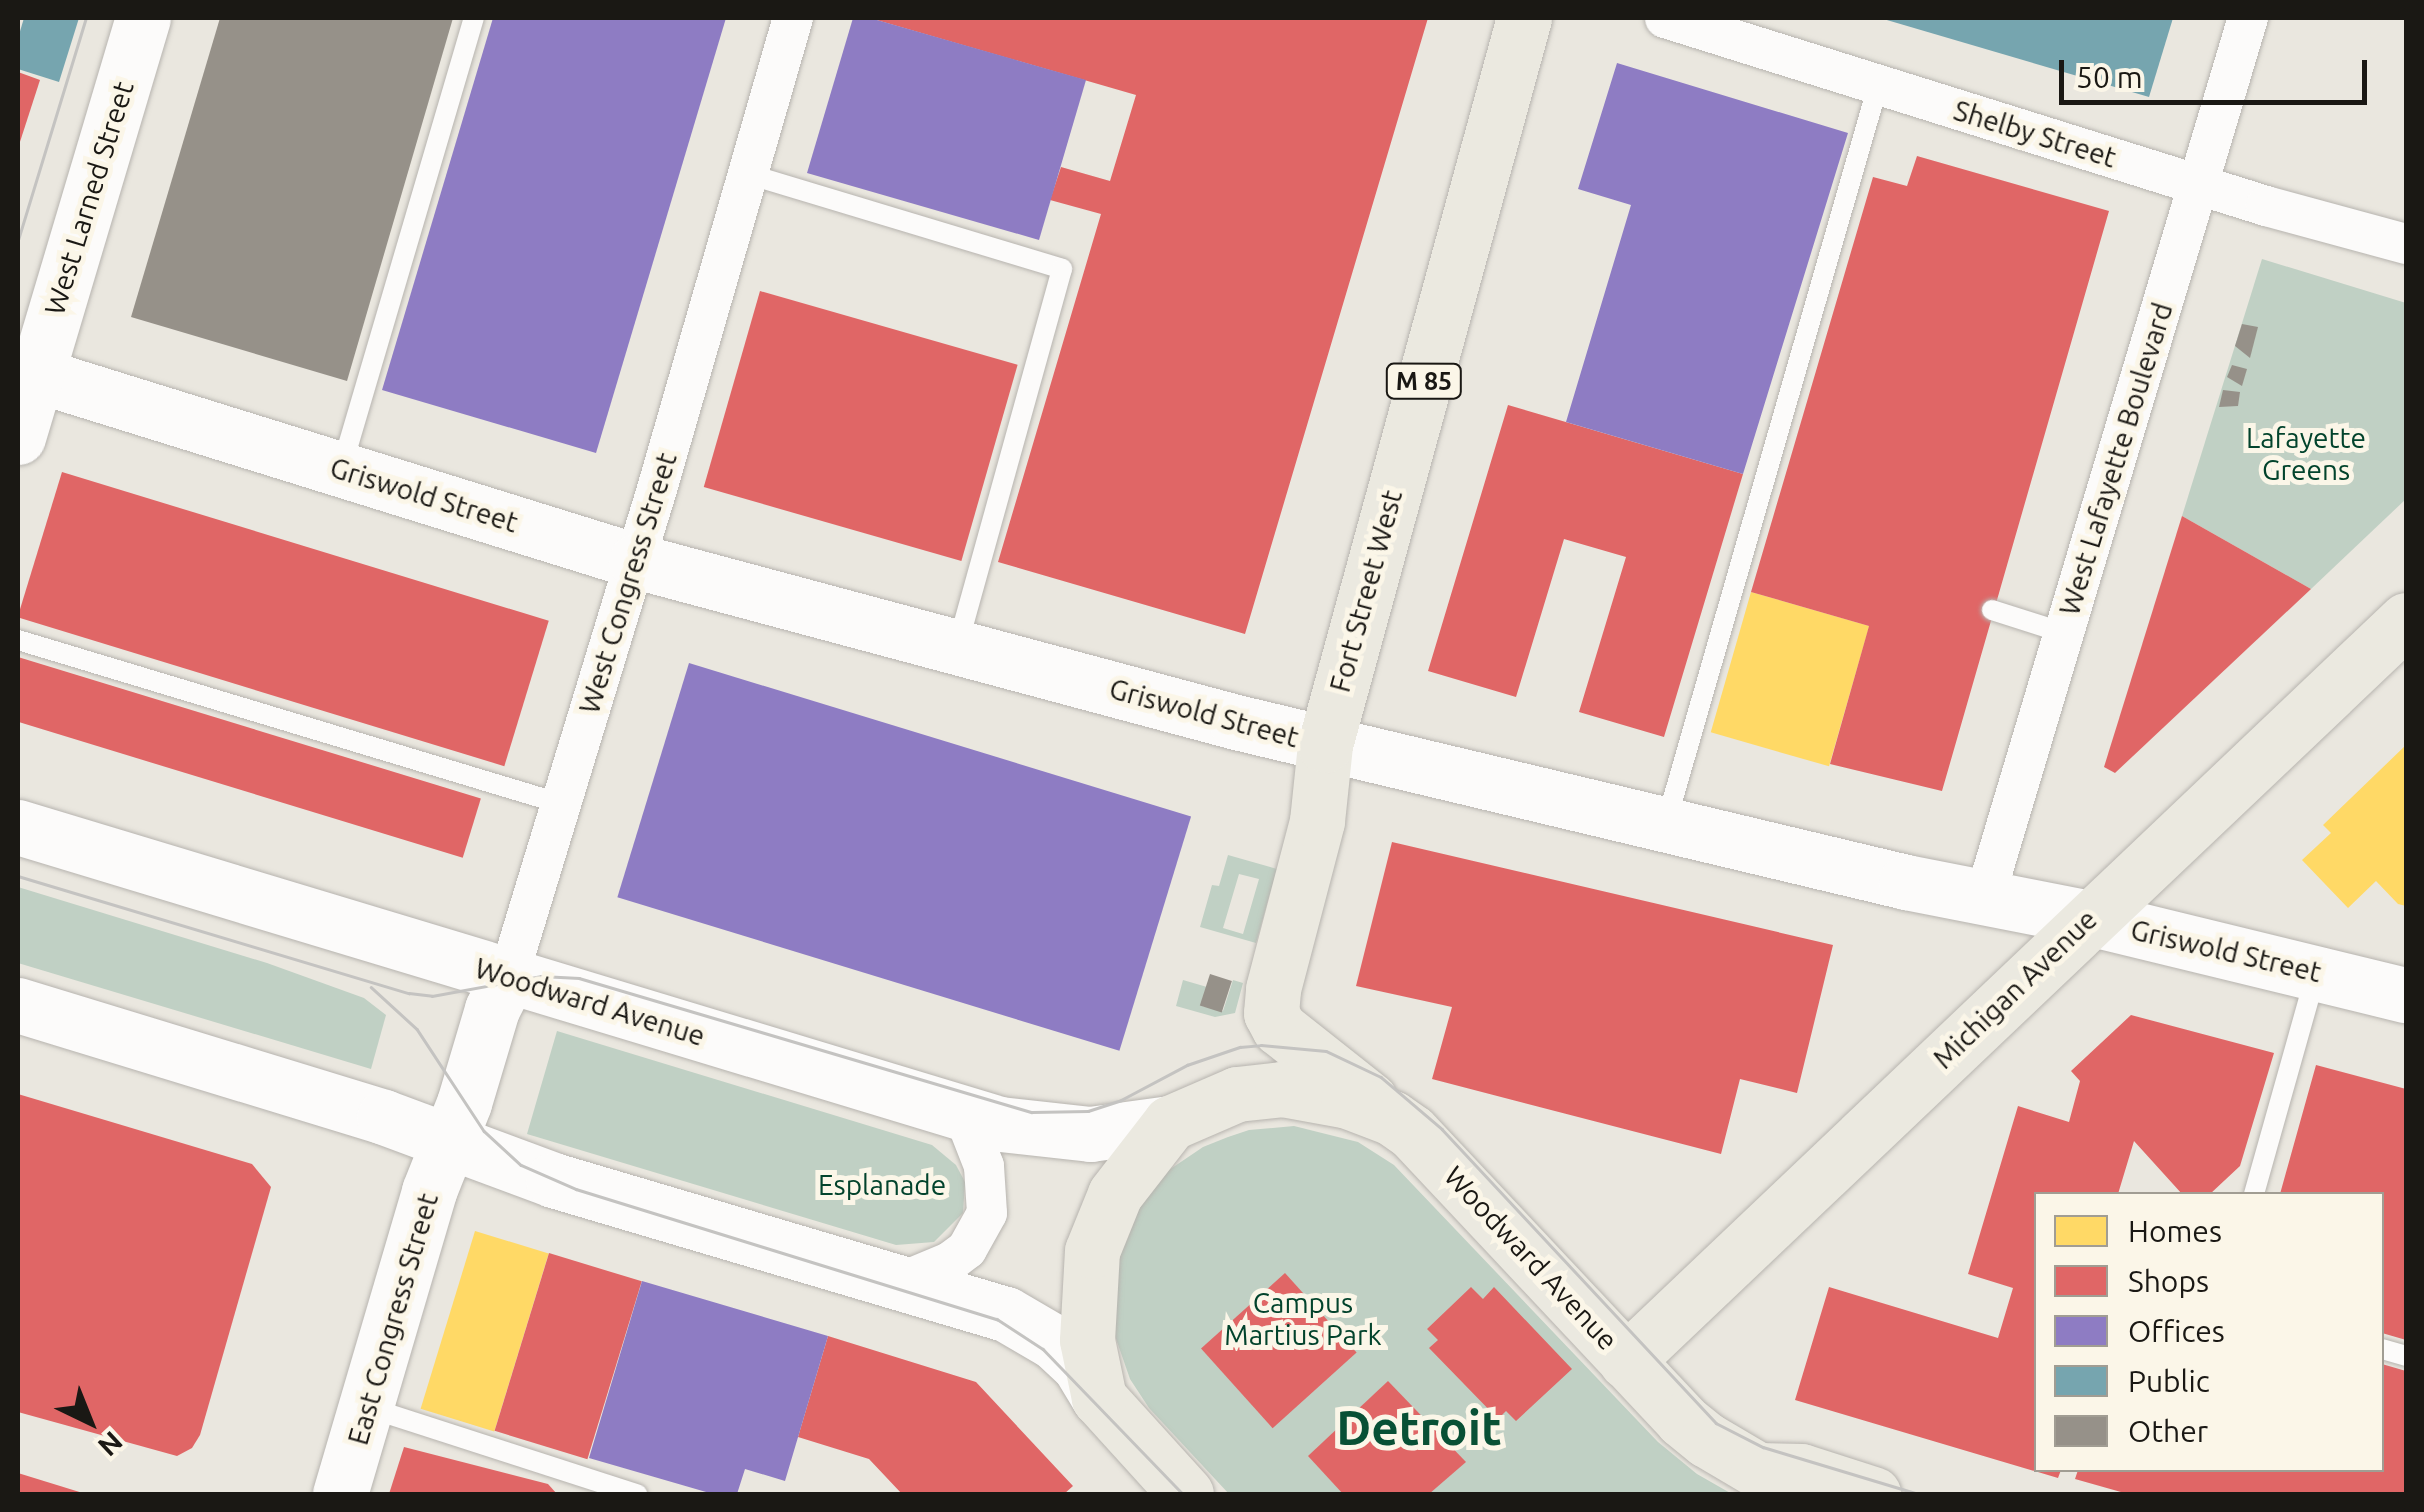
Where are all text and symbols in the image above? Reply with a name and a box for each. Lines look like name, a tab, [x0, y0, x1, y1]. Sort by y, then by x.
scale bar	[2064, 40, 2372, 102]
text: 50 m	[2076, 60, 2143, 94]
street label: West Larned Street	[38, 77, 140, 319]
street label: Shelby Street	[1950, 93, 2120, 175]
street label: West Lafayette Boulevard	[2052, 299, 2180, 619]
road number: M 85	[1384, 361, 1464, 401]
park label: Lafayette Greens	[2246, 421, 2366, 487]
street label: West Congress Street	[572, 448, 684, 718]
street label: Griswold Street	[326, 450, 522, 540]
street label: Fort Street West	[1323, 486, 1409, 696]
street label: Griswold Street	[1106, 672, 1302, 754]
street label: Michigan Avenue	[1926, 903, 2104, 1075]
street label: Griswold Street	[2127, 913, 2325, 989]
street label: Woodward Avenue	[471, 951, 709, 1053]
street label: Woodward Avenue	[1437, 1159, 1625, 1357]
park label: Esplanade	[818, 1168, 946, 1202]
street label: East Congress Street	[341, 1189, 445, 1449]
legend	[2034, 1192, 2384, 1472]
text: Homes	[2128, 1214, 2222, 1248]
text: Shops	[2128, 1264, 2209, 1298]
park label: Campus Martius Park	[1224, 1286, 1382, 1352]
text: Offices	[2128, 1314, 2225, 1348]
text: Public	[2128, 1364, 2210, 1398]
north arrow	[40, 1372, 140, 1472]
district label: Detroit	[1336, 1399, 1502, 1457]
text: Other	[2128, 1414, 2208, 1448]
text: N	[93, 1426, 129, 1463]

